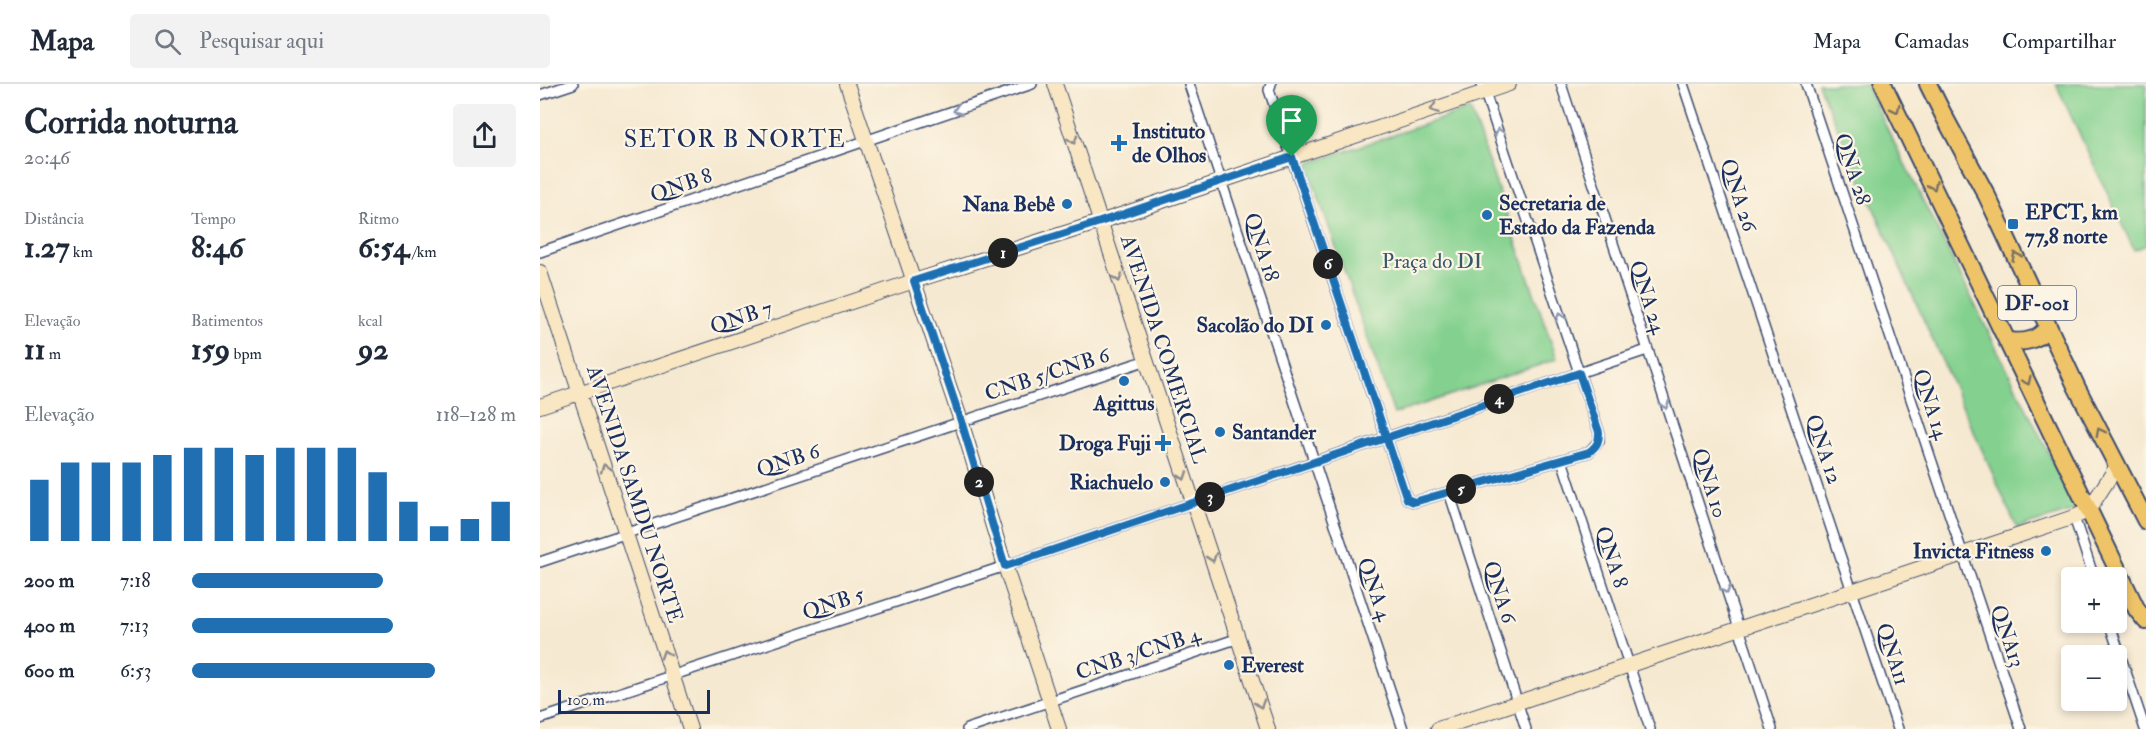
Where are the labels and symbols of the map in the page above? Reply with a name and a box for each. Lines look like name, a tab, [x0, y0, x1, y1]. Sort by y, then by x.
pin	[1266, 95, 1317, 157]
one-way arrow	[1429, 102, 1440, 114]
one-way arrow	[1888, 102, 1900, 113]
one-way arrow	[952, 103, 963, 116]
place label: Instituto de Olhos	[1132, 118, 1206, 169]
district label: SETOR B NORTE	[624, 124, 846, 155]
one-way arrow	[1493, 127, 1506, 138]
street label: QNA 28	[1828, 130, 1877, 209]
one-way arrow	[1065, 134, 1078, 145]
marker: Instituto de Olhos	[1110, 134, 1128, 152]
street label: QNA 26	[1714, 155, 1763, 236]
street label: QNB 8	[646, 162, 716, 209]
one-way arrow	[1925, 180, 1937, 191]
place label: Secretaria de Estado da Fazenda	[1499, 190, 1656, 241]
place label: Nana Bebê	[962, 191, 1055, 218]
marker: Nana Bebê	[1060, 197, 1074, 211]
place label: EPCT, km 77,8 norte	[2025, 199, 2119, 250]
marker: Secretaria de Estado da Fazenda	[1480, 208, 1494, 222]
street label: QNA 18	[1238, 209, 1285, 285]
marker: EPCT, km 77,8 norte	[2006, 217, 2020, 231]
street label: AVENIDA COMERCIAL	[1114, 231, 1213, 467]
pin: 1	[988, 238, 1018, 268]
park label: Praça do DI	[1382, 248, 1482, 275]
pin: 6	[1313, 249, 1343, 279]
one-way arrow	[2011, 252, 2023, 263]
street label: QNA 24	[1623, 257, 1673, 339]
one-way arrow	[1110, 272, 1123, 283]
road number: DF-001	[1998, 286, 2076, 320]
street label: QNB 7	[707, 295, 776, 340]
place label: Sacolão do DI	[1196, 312, 1315, 339]
one-way arrow	[1555, 312, 1568, 323]
marker: Sacolão do DI	[1319, 318, 1333, 332]
street label: CNB 5/CNB 6	[981, 341, 1114, 407]
street label: AVENIDA SAMDU NORTE	[580, 361, 689, 626]
street label: QNA 14	[1906, 366, 1955, 444]
marker: Agittus	[1117, 374, 1131, 388]
one-way arrow	[2019, 374, 2031, 385]
pin: 4	[1484, 384, 1514, 414]
place label: Agittus	[1093, 390, 1154, 417]
one-way arrow	[1658, 399, 1670, 410]
street label: QNA 12	[1799, 411, 1848, 487]
place label: Santander	[1232, 419, 1317, 446]
marker: Santander	[1213, 425, 1227, 439]
one-way arrow	[2096, 428, 2107, 438]
place label: Droga Fuji	[1059, 430, 1151, 457]
marker: Droga Fuji	[1156, 436, 1170, 450]
street label: QNB 6	[753, 437, 825, 483]
street label: QNA 10	[1686, 445, 1733, 521]
one-way arrow	[600, 463, 612, 474]
pin: 2	[964, 467, 994, 497]
place label: Riachuelo	[1069, 469, 1153, 496]
one-way arrow	[1176, 470, 1189, 481]
pin: 5	[1446, 474, 1476, 504]
marker: Riachuelo	[1158, 475, 1172, 489]
pin: 3	[1195, 482, 1225, 512]
street label: QNA 8	[1589, 523, 1634, 592]
place label: Invicta Fitness	[1913, 538, 2034, 565]
marker: Invicta Fitness	[2039, 544, 2053, 558]
one-way arrow	[1204, 552, 1217, 563]
street label: QNA 4	[1351, 554, 1398, 626]
street label: QNA 6	[1477, 557, 1523, 628]
street label: QNB 5	[799, 581, 868, 626]
one-way arrow	[1719, 585, 1732, 595]
street label: QNA13	[1984, 601, 2031, 671]
street label: QNA11	[1870, 619, 1915, 689]
street label: CNB 3/CNB 4	[1072, 620, 1206, 686]
one-way arrow	[660, 649, 672, 660]
place label: Everest	[1241, 652, 1304, 679]
marker: Everest	[1222, 658, 1236, 672]
scale bar	[558, 687, 710, 714]
one-way arrow	[1253, 698, 1265, 709]

